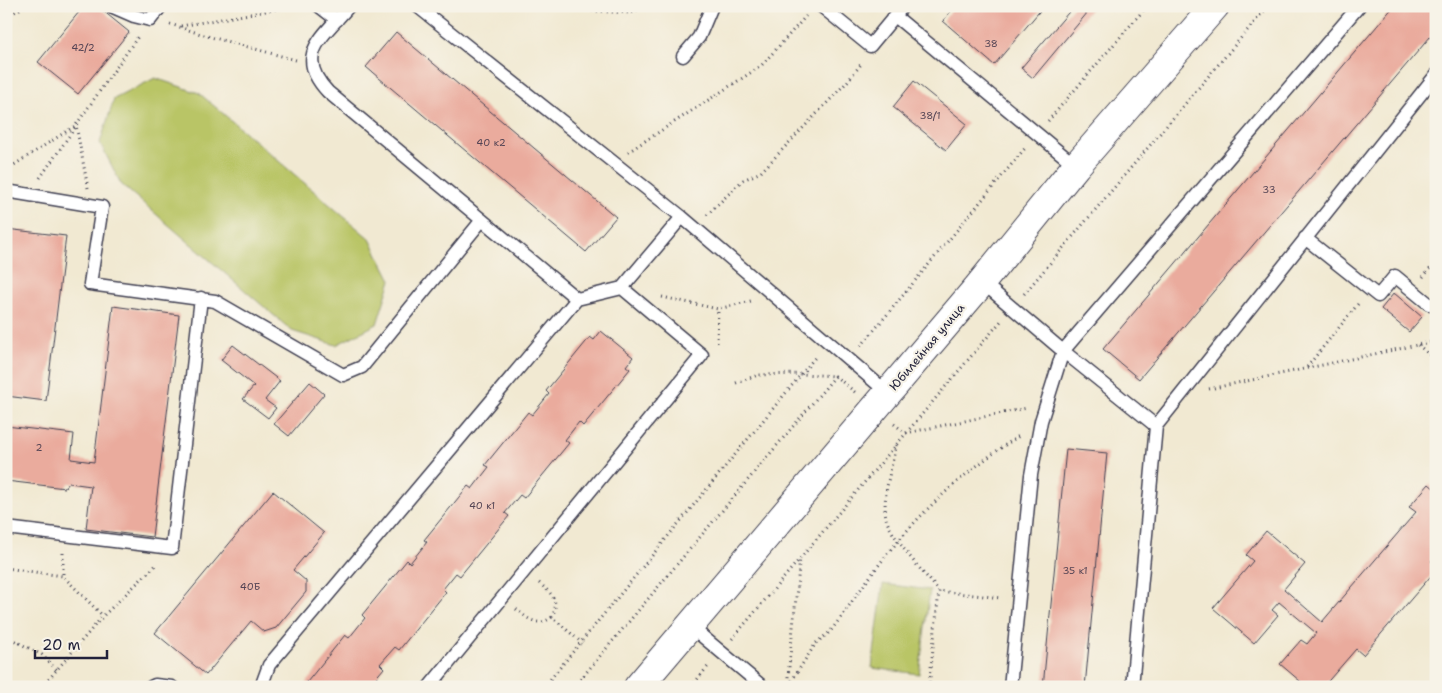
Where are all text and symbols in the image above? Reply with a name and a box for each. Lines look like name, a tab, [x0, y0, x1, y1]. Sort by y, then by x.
house number: 38	[984, 37, 998, 50]
house number: 42/2	[71, 41, 95, 54]
house number: 38/1	[919, 109, 941, 122]
house number: 40 к2	[476, 136, 506, 149]
house number: 33	[1262, 183, 1276, 196]
street label: Юбилейная улица	[886, 300, 969, 394]
house number: 2	[36, 441, 43, 454]
house number: 40 к1	[469, 499, 495, 512]
house number: 35 к1	[1062, 564, 1088, 577]
house number: 40Б	[240, 580, 260, 593]
scale bar	[35, 628, 108, 660]
text: 20 m	[42, 635, 81, 655]

